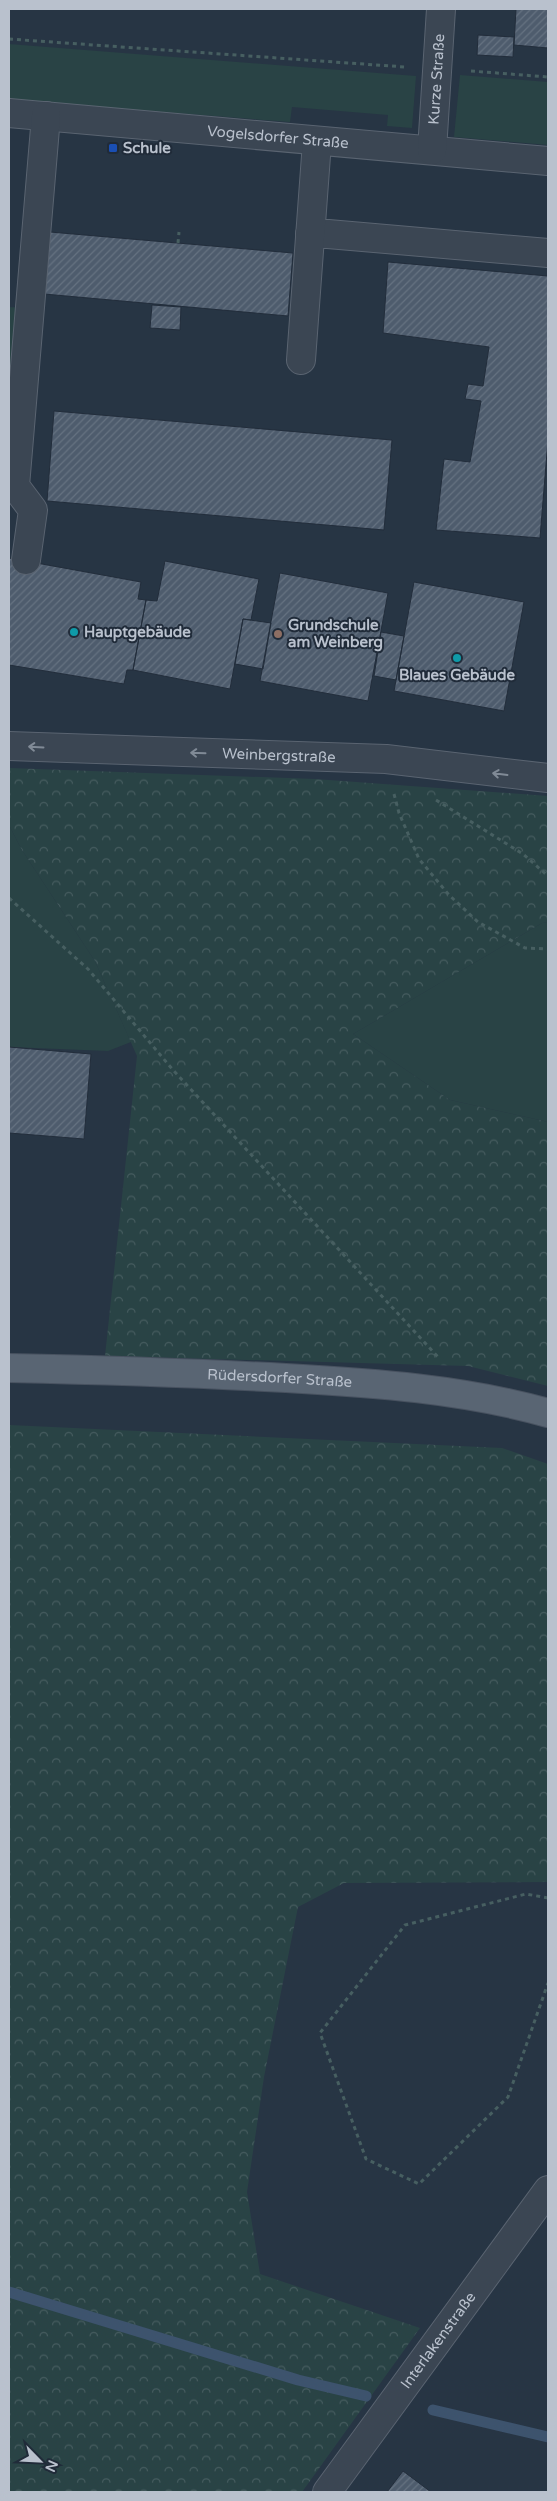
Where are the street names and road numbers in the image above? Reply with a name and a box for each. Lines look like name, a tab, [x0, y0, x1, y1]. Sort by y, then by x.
street label: Kurze Straße	[425, 33, 448, 125]
street label: Vogelsdorfer Straße	[206, 122, 349, 152]
street label: Weinbergstraße	[222, 744, 336, 766]
street label: Rüdersdorfer Straße	[207, 1365, 353, 1391]
street label: Interlakenstraße	[397, 2288, 479, 2392]

